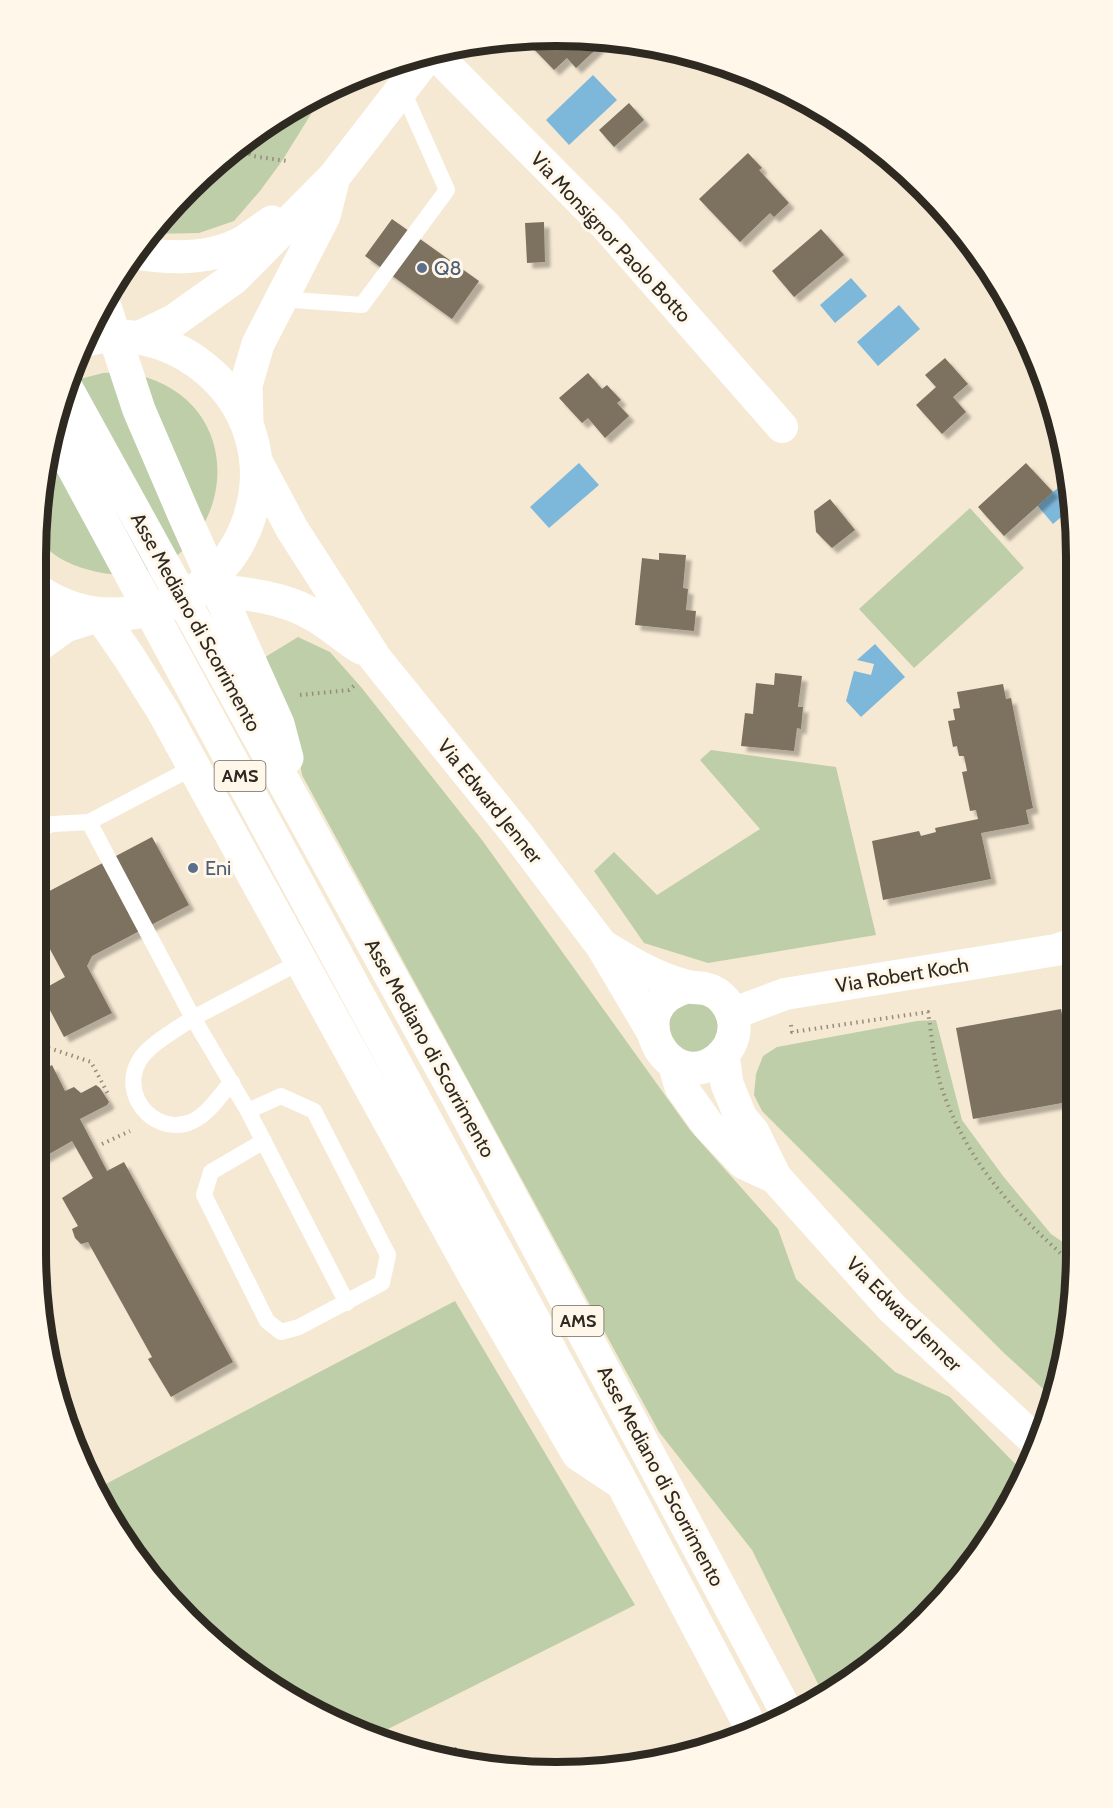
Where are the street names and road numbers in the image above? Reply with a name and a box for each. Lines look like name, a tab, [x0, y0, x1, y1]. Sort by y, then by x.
street label: Via Monsignor Paolo Botto	[526, 147, 696, 327]
street label: Asse Mediano di Scorrimento	[126, 508, 266, 736]
street label: Via Edward Jenner	[433, 734, 548, 869]
road number: AMS	[214, 761, 266, 791]
street label: Asse Mediano di Scorrimento	[360, 934, 500, 1162]
street label: Via Robert Koch	[834, 953, 970, 997]
street label: Via Edward Jenner	[841, 1251, 967, 1377]
road number: AMS	[552, 1306, 604, 1336]
street label: Asse Mediano di Scorrimento	[593, 1362, 729, 1590]

